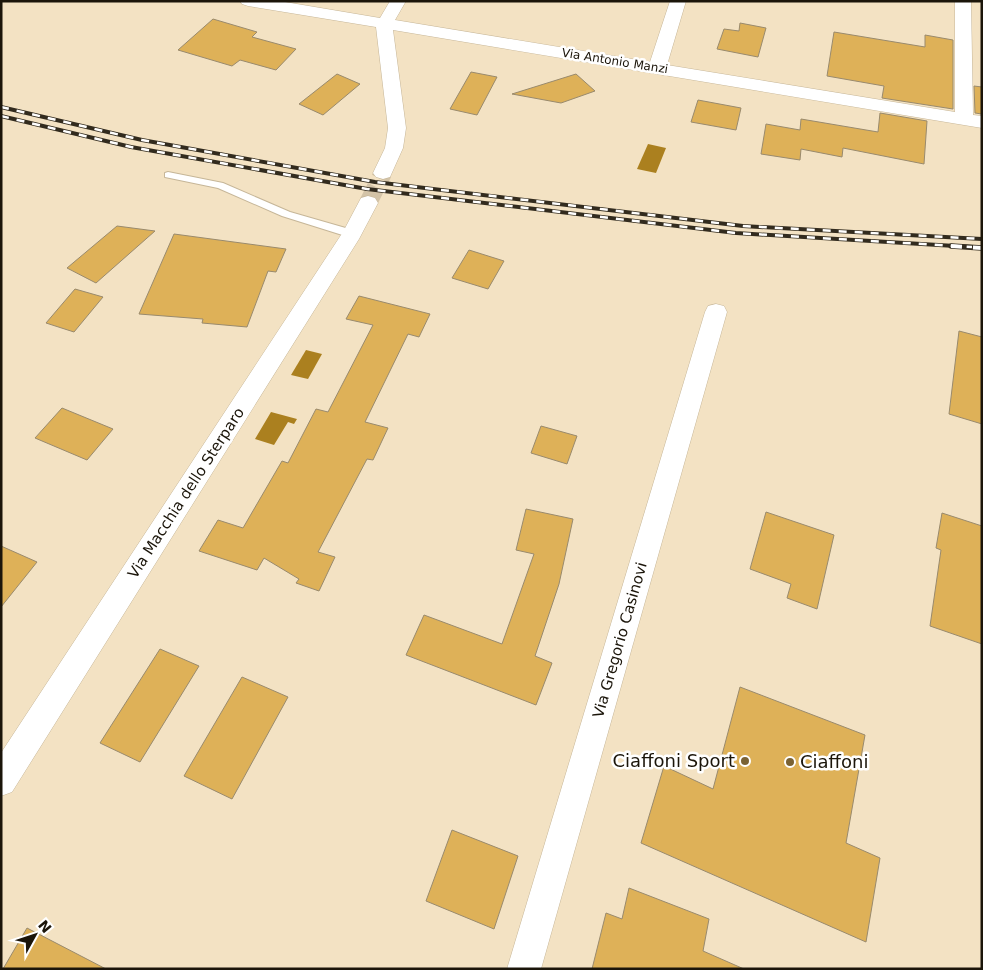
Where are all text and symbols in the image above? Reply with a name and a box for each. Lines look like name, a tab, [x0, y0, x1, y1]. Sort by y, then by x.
street label: Via Antonio Manzi	[561, 46, 669, 76]
street label: Via Macchia dello Sterparo	[124, 404, 248, 582]
street label: Via Gregorio Casinovi	[589, 560, 651, 720]
place label: Ciaffoni Sport	[613, 750, 735, 771]
place label: Ciaffoni	[800, 751, 868, 772]
marker: Ciaffoni Sport	[739, 755, 751, 767]
marker: Ciaffoni	[784, 756, 796, 768]
north arrow	[10, 910, 60, 960]
text: N	[35, 917, 55, 936]

